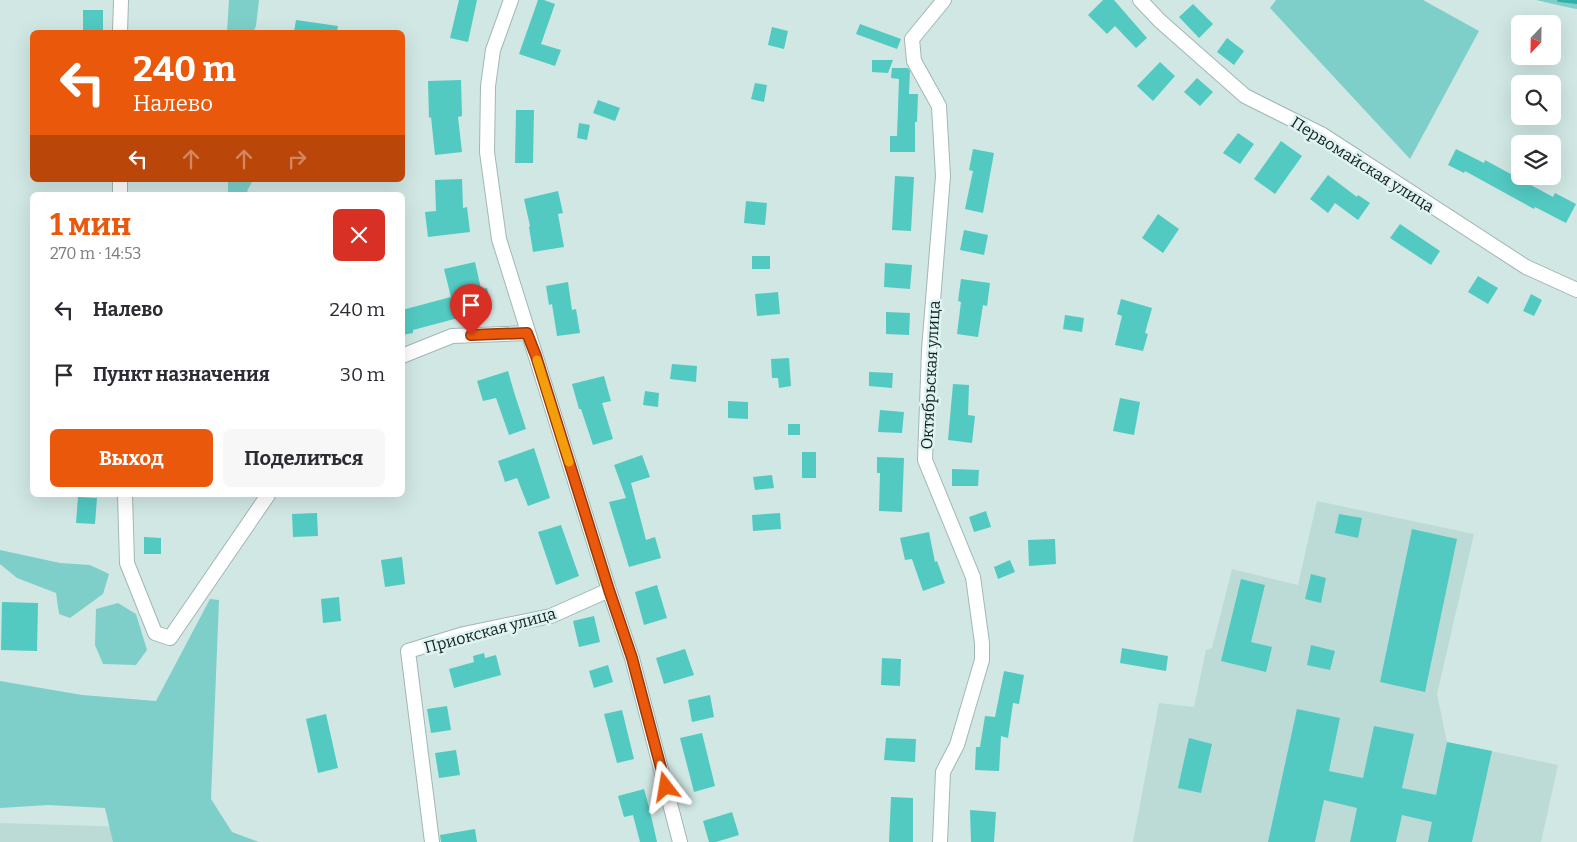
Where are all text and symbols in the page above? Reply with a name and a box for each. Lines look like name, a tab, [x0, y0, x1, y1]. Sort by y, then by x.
north arrow	[1511, 15, 1561, 65]
map controls	[1511, 15, 1561, 185]
text: 240 m	[133, 48, 236, 90]
icon: left	[50, 50, 115, 115]
button: search	[1511, 75, 1561, 125]
text: Налево	[133, 90, 213, 117]
street label: Первомайская улица	[1288, 113, 1438, 216]
button: layers	[1511, 135, 1561, 185]
icon: left	[124, 145, 152, 173]
icon: ahead	[177, 145, 205, 173]
icon: ahead	[230, 145, 258, 173]
icon: right	[283, 145, 311, 173]
text: 1 мин	[50, 207, 131, 243]
button: close	[333, 209, 385, 261]
text: 270 m · 14:53	[50, 244, 141, 263]
pin	[450, 284, 492, 335]
icon: arrive	[457, 291, 485, 319]
icon: left	[50, 296, 78, 324]
text: Налево	[93, 298, 163, 321]
text: 240 m	[329, 298, 385, 321]
street label: Октябрьская улица	[917, 300, 944, 450]
icon: arrive	[50, 361, 78, 389]
text: Пункт назначения	[93, 363, 270, 386]
text: 30 m	[340, 363, 385, 386]
button: Выход	[50, 429, 213, 487]
button: Поделиться	[223, 429, 385, 487]
street label: Приокская улица	[422, 604, 558, 657]
position arrow	[639, 760, 691, 812]

